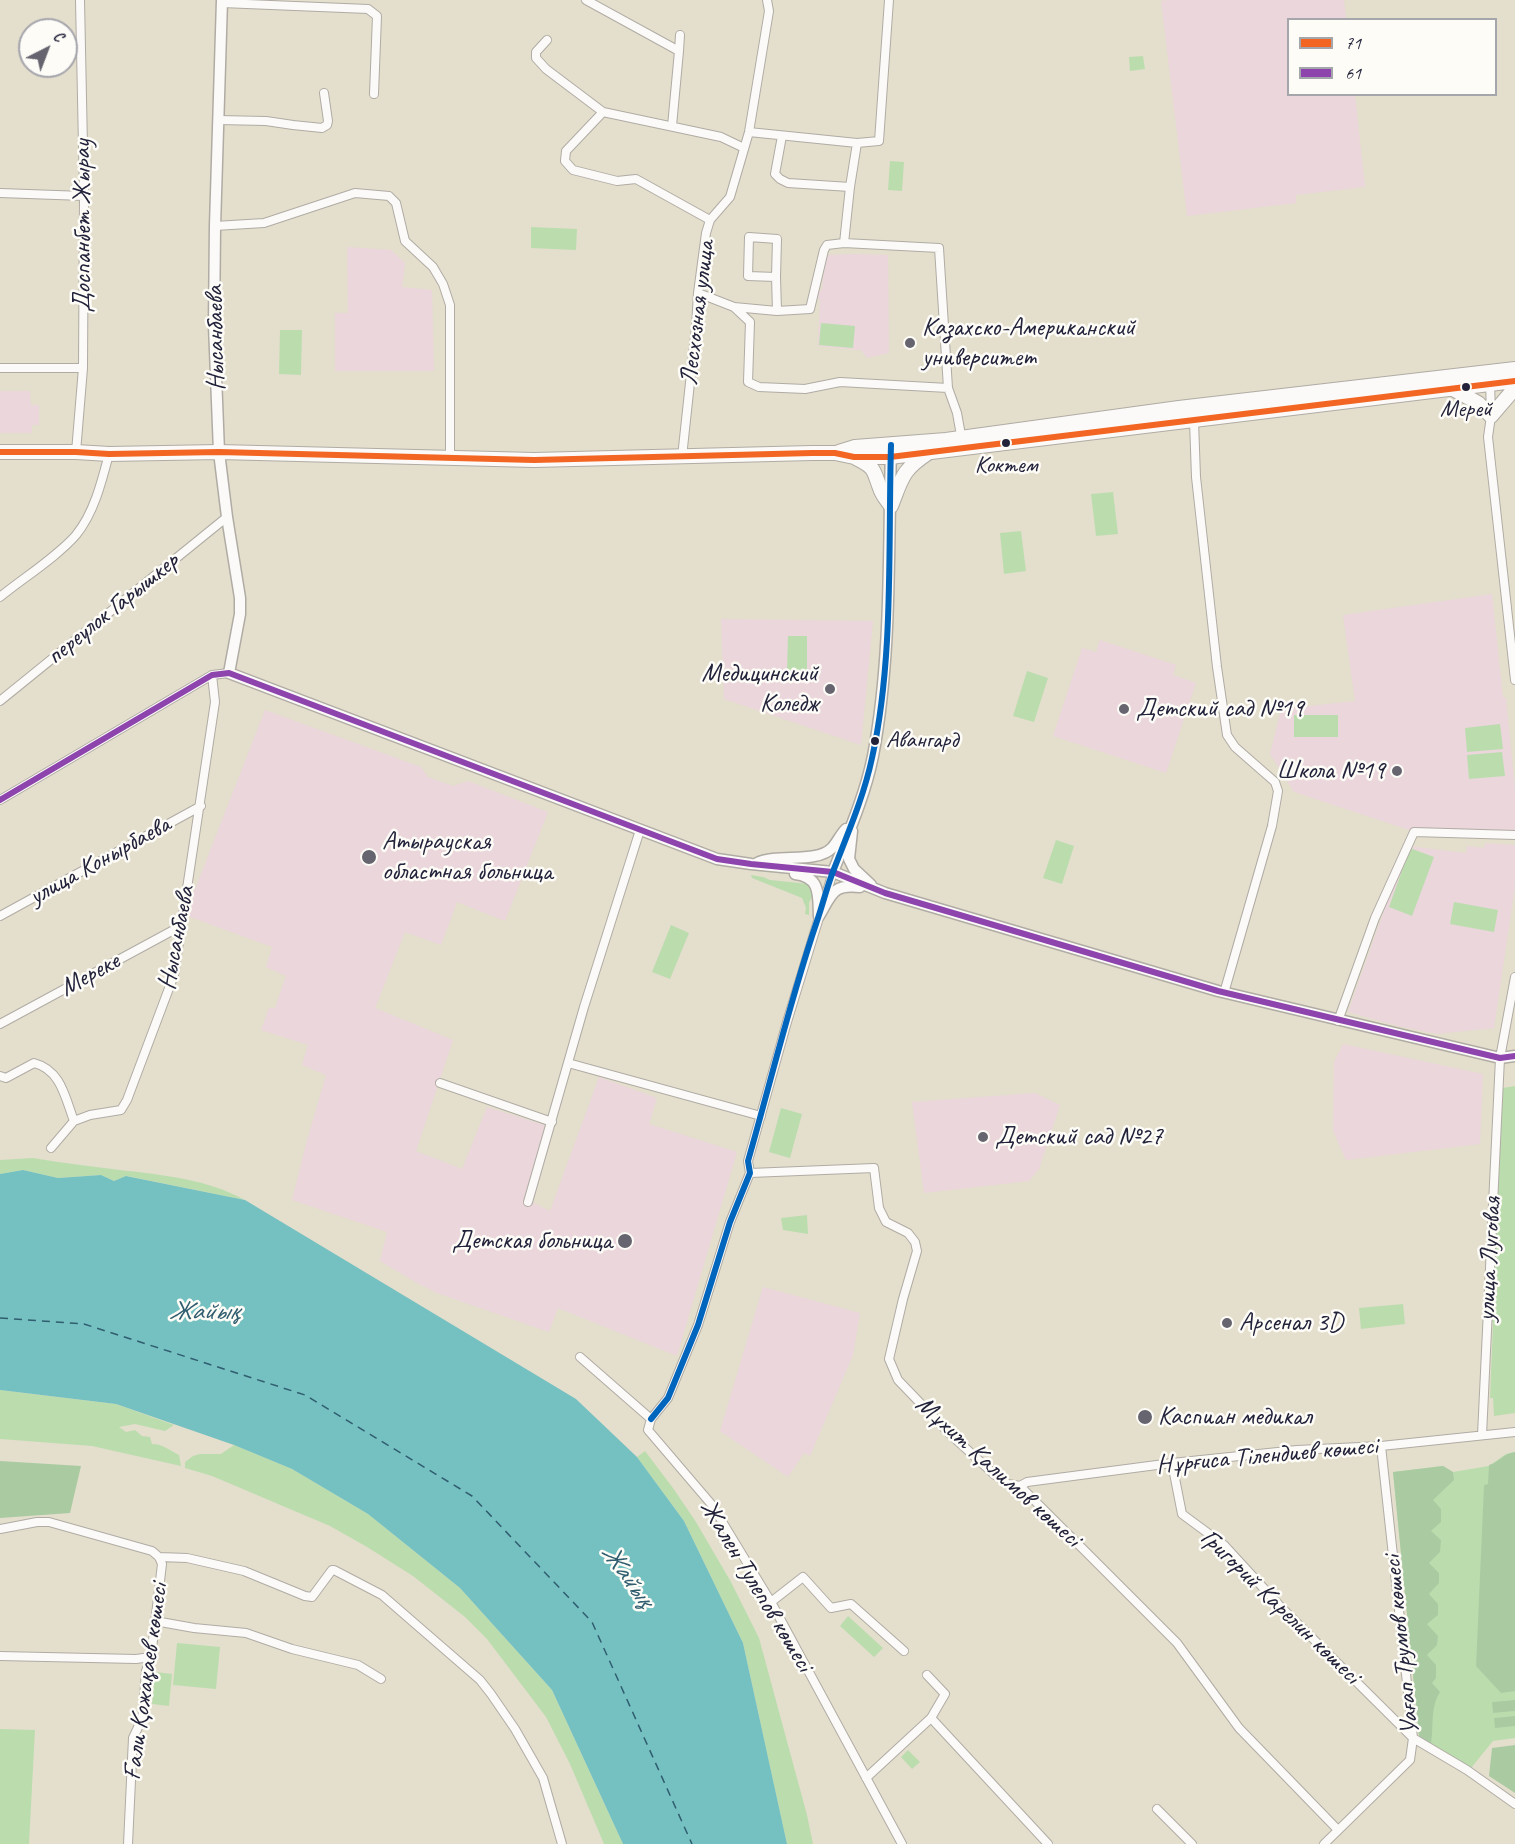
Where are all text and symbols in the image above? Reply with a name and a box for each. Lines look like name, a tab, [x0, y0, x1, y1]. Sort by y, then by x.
north arrow	[18, 18, 78, 78]
legend	[1287, 18, 1497, 96]
text: С	[49, 26, 68, 46]
text: 71	[1345, 32, 1361, 54]
text: 61	[1345, 62, 1361, 84]
street label: Доспанбет Жырау	[67, 139, 99, 313]
street label: Лесхозная улица	[674, 239, 722, 387]
street label: Нысанбаева	[199, 285, 233, 391]
place label: Казахско-Американский университет	[922, 312, 1135, 374]
marker: Казахско-Американский университет	[903, 336, 917, 350]
marker: Мерей	[1460, 381, 1472, 393]
place label: Мерей	[1440, 396, 1492, 424]
marker: Коктем	[1000, 437, 1012, 449]
place label: Коктем	[975, 452, 1037, 480]
street label: переулок Гарышкер	[40, 546, 186, 672]
place label: Медицинский Коледж	[702, 658, 818, 720]
marker: Медицинский Коледж	[823, 682, 837, 696]
place label: Детский сад №19	[1136, 693, 1304, 725]
marker: Детский сад №19	[1117, 702, 1131, 716]
place label: Авангард	[886, 727, 958, 755]
marker: Авангард	[869, 735, 881, 747]
place label: Школа №19	[1276, 755, 1385, 787]
marker: Школа №19	[1390, 764, 1404, 778]
street label: улица Конырбаева	[24, 809, 176, 913]
place label: Атырауская областная больница	[382, 826, 552, 888]
marker: Атырауская областная больница	[360, 848, 378, 866]
street label: Нысанбаева	[152, 883, 202, 993]
street label: Мереке	[55, 946, 125, 1004]
place label: Детский сад №27	[995, 1121, 1163, 1153]
marker: Детский сад №27	[976, 1130, 990, 1144]
street label: улица Луговая	[1471, 1196, 1509, 1322]
place label: Детская больница	[452, 1225, 612, 1257]
marker: Детская больница	[616, 1232, 634, 1250]
water label: Жайық	[169, 1296, 239, 1328]
place label: Арсенал 3D	[1239, 1307, 1343, 1339]
marker: Арсенал 3D	[1220, 1316, 1234, 1330]
street label: Мұхит Қалимов көшесі	[909, 1389, 1087, 1555]
place label: Каспиан медикал	[1158, 1401, 1312, 1433]
marker: Каспиан медикал	[1136, 1408, 1154, 1426]
street label: Нұрғиса Тілендиев көшесі	[1155, 1431, 1379, 1481]
street label: Жален Тулепов көшесі	[692, 1494, 820, 1678]
street label: Григорий Карелин көшесі	[1193, 1523, 1367, 1691]
water label: Жайық	[593, 1538, 661, 1614]
street label: Уағап Трумов көшесі	[1377, 1554, 1427, 1736]
street label: Ғали Қожақаев көшесі	[117, 1581, 175, 1783]

